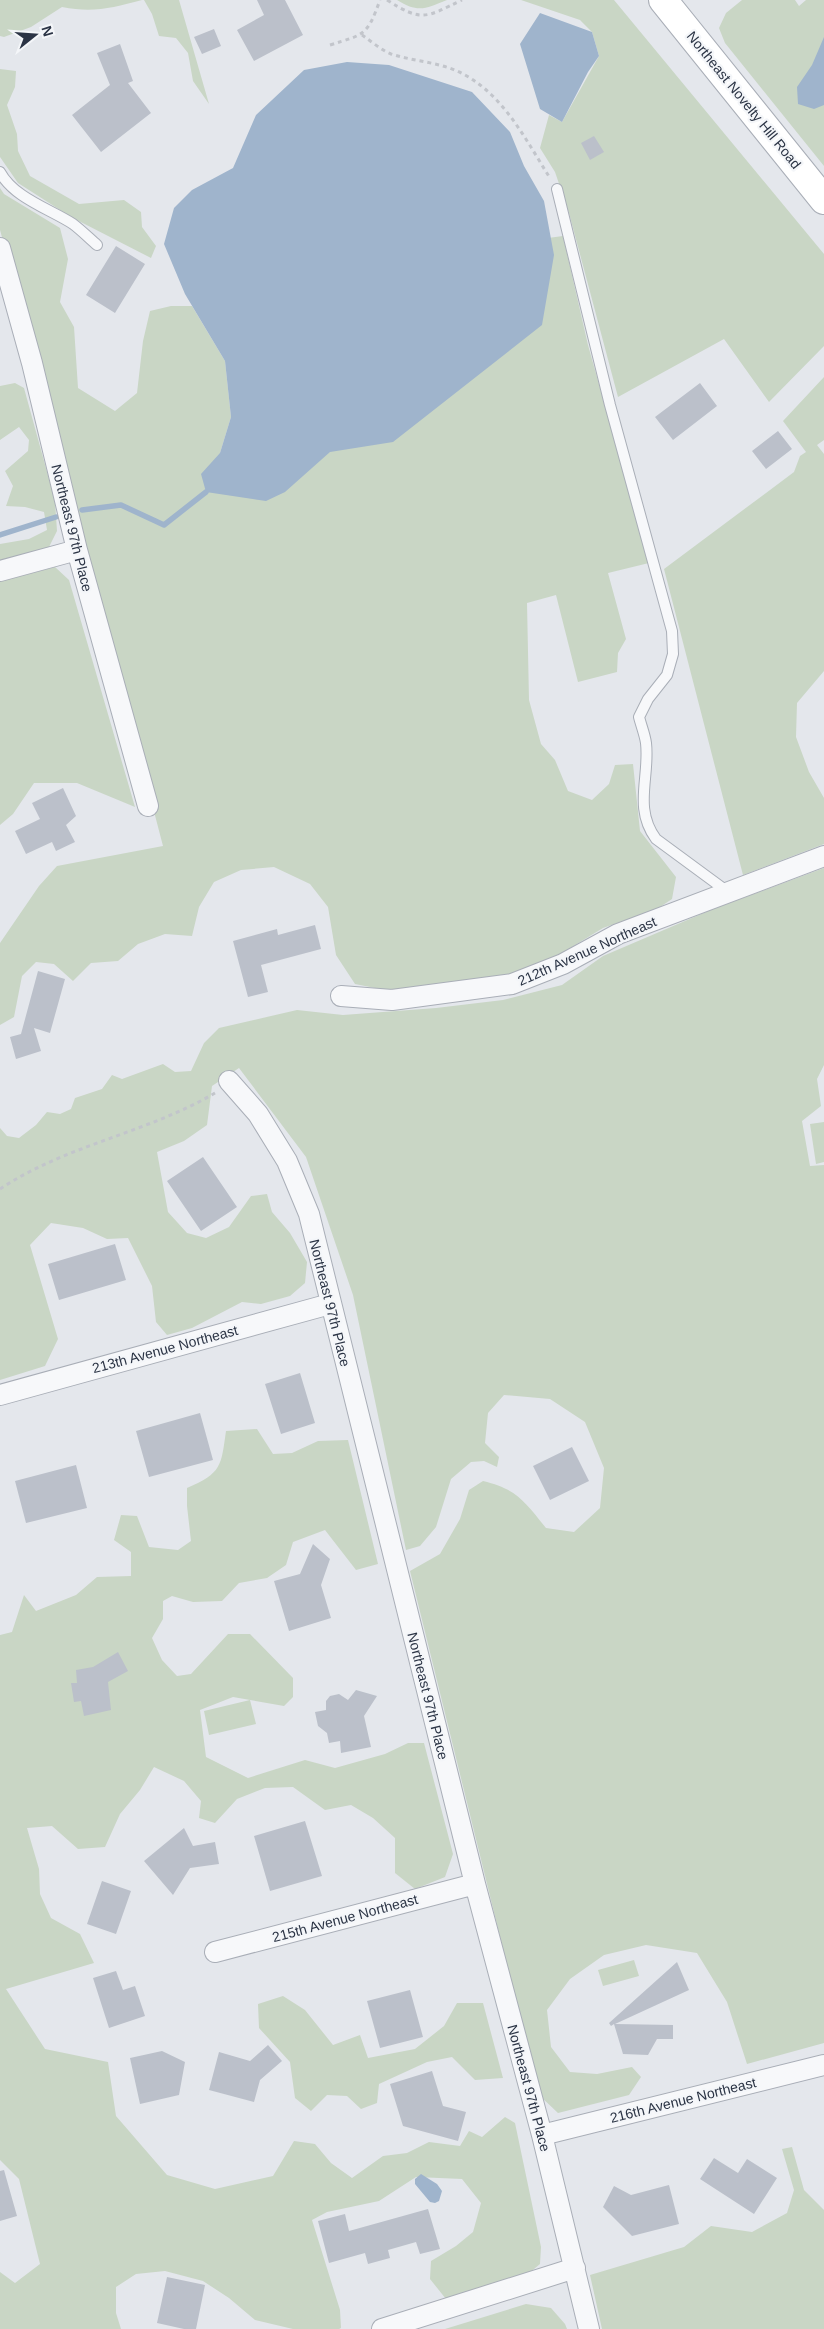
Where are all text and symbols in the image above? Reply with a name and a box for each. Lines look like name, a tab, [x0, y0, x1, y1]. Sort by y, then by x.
north arrow	[10, 10, 60, 60]
text: N	[38, 24, 57, 38]
street label: Northeast Novelty Hill Road	[684, 28, 804, 172]
street label: Northeast 97th Place	[48, 463, 96, 594]
street label: 212th Avenue Northeast	[515, 913, 659, 989]
street label: Northeast 97th Place	[306, 1238, 354, 1369]
street label: 213th Avenue Northeast	[91, 1322, 240, 1376]
street label: Northeast 97th Place	[404, 1631, 452, 1762]
street label: 215th Avenue Northeast	[271, 1891, 420, 1945]
street label: Northeast 97th Place	[504, 2023, 554, 2153]
street label: 216th Avenue Northeast	[608, 2074, 758, 2126]

